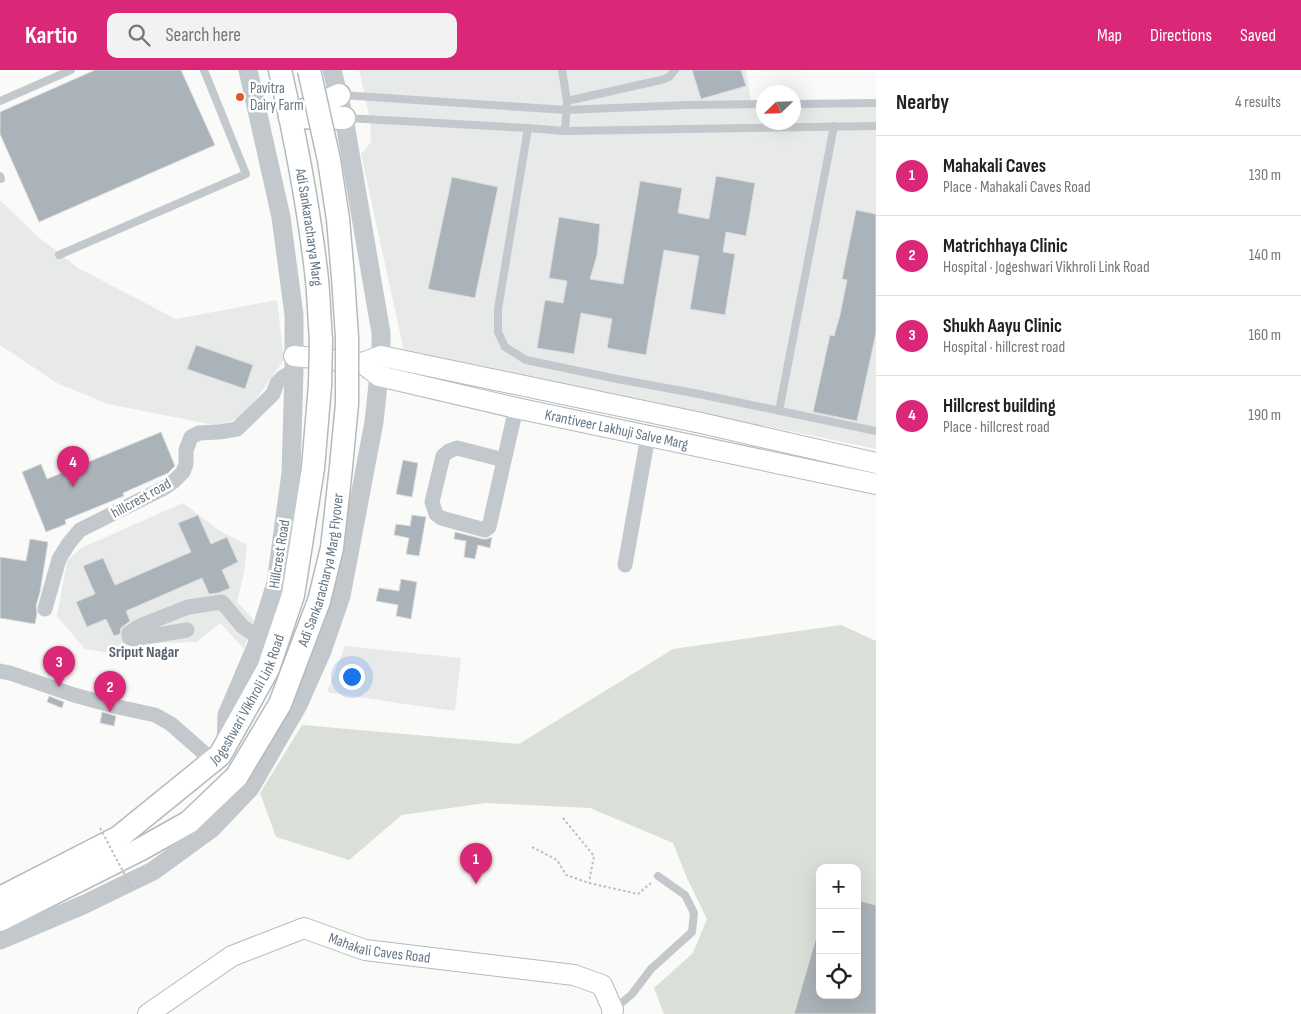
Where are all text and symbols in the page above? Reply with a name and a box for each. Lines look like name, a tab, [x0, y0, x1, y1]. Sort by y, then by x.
search box	[107, 13, 457, 58]
text: Kartio	[25, 21, 77, 50]
icon: search	[125, 21, 153, 49]
text: Search here	[165, 24, 241, 47]
text: Map	[1097, 25, 1122, 46]
text: Directions	[1150, 25, 1212, 46]
text: Saved	[1240, 25, 1276, 46]
place label: Pavitra Dairy Farm	[250, 79, 304, 115]
north arrow	[756, 85, 801, 130]
text: Nearby	[896, 90, 949, 115]
marker: Pavitra Dairy Farm	[234, 91, 246, 103]
text: 4 results	[1235, 93, 1281, 112]
text: Mahakali Caves	[943, 155, 1046, 178]
street label: Adi Sankaracharya Marg	[290, 166, 327, 287]
text: 1	[909, 166, 915, 185]
text: 130 m	[1249, 166, 1281, 185]
text: Place · Mahakali Caves Road	[943, 178, 1091, 197]
text: Matrichhaya Clinic	[943, 235, 1068, 258]
text: 2	[908, 246, 916, 265]
text: 140 m	[1249, 246, 1281, 265]
text: Hospital · Jogeshwari Vikhroli Link Road	[943, 258, 1150, 277]
text: Shukh Aayu Clinic	[943, 315, 1062, 338]
text: 3	[908, 326, 916, 345]
text: 160 m	[1248, 326, 1281, 345]
text: Hospital · hillcrest road	[943, 338, 1065, 357]
text: Hillcrest building	[943, 395, 1056, 418]
street label: Krantiveer Lakhuji Salve Marg	[543, 405, 690, 454]
text: 4	[908, 406, 916, 425]
text: 190 m	[1248, 406, 1281, 425]
text: Place · hillcrest road	[943, 418, 1050, 437]
pin: 4	[57, 446, 89, 487]
street label: hillcrest road	[108, 474, 174, 523]
street label: Adi Sankaracharya Marg Flyover	[293, 492, 348, 650]
street label: Hillcrest Road	[265, 518, 294, 590]
street label: Jogeshwari Vikhroli Link Road	[206, 632, 289, 770]
district label: Sriput Nagar	[109, 643, 179, 662]
pin: 3	[43, 646, 75, 687]
your location	[339, 664, 365, 690]
pin: 2	[94, 671, 126, 712]
pin: 1	[460, 843, 492, 884]
map controls	[816, 864, 861, 999]
button: +	[816, 864, 861, 909]
button: −	[816, 909, 861, 954]
street label: Mahakali Caves Road	[326, 929, 431, 968]
button: locate	[816, 954, 861, 999]

